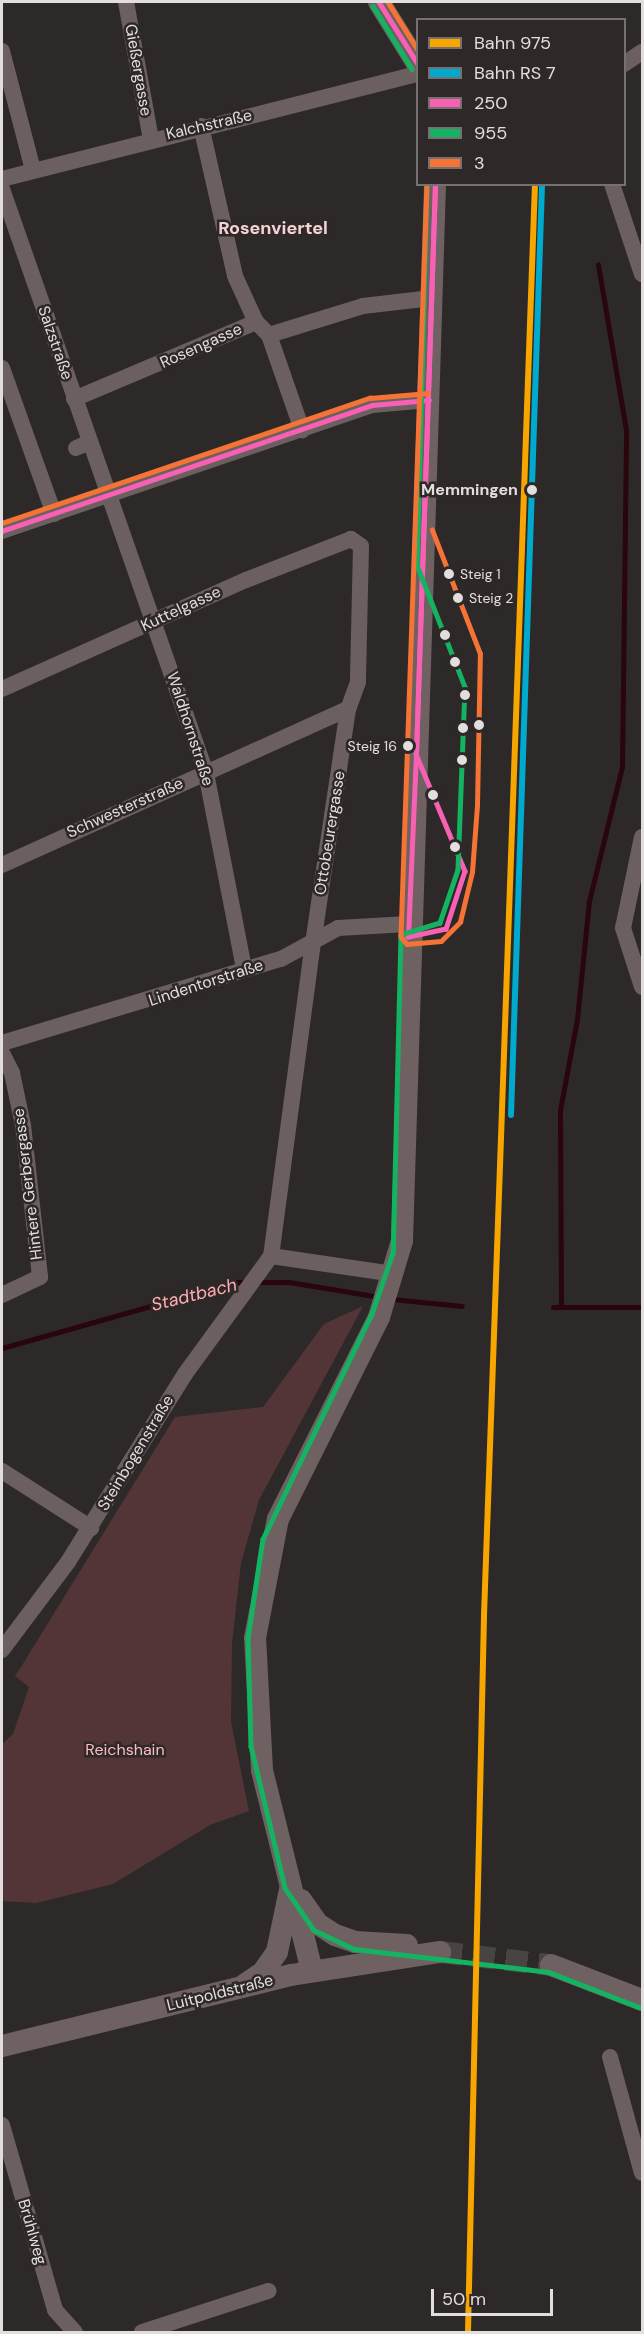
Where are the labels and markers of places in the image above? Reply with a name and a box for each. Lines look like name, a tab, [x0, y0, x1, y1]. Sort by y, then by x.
place label: Memmingen	[421, 480, 518, 500]
marker: Memmingen	[523, 481, 541, 499]
place label: Steig 1	[460, 566, 501, 582]
marker: Steig 1	[443, 568, 455, 580]
place label: Steig 2	[469, 590, 513, 606]
marker: Steig 2	[452, 592, 464, 604]
unlabelled marker	[439, 629, 451, 641]
unlabelled marker	[449, 656, 461, 668]
unlabelled marker	[459, 689, 471, 701]
unlabelled marker	[473, 719, 485, 731]
unlabelled marker	[457, 722, 469, 734]
place label: Steig 16	[348, 738, 397, 754]
marker: Steig 16	[402, 740, 414, 752]
unlabelled marker	[456, 754, 468, 766]
unlabelled marker	[427, 789, 439, 801]
unlabelled marker	[449, 841, 461, 853]

